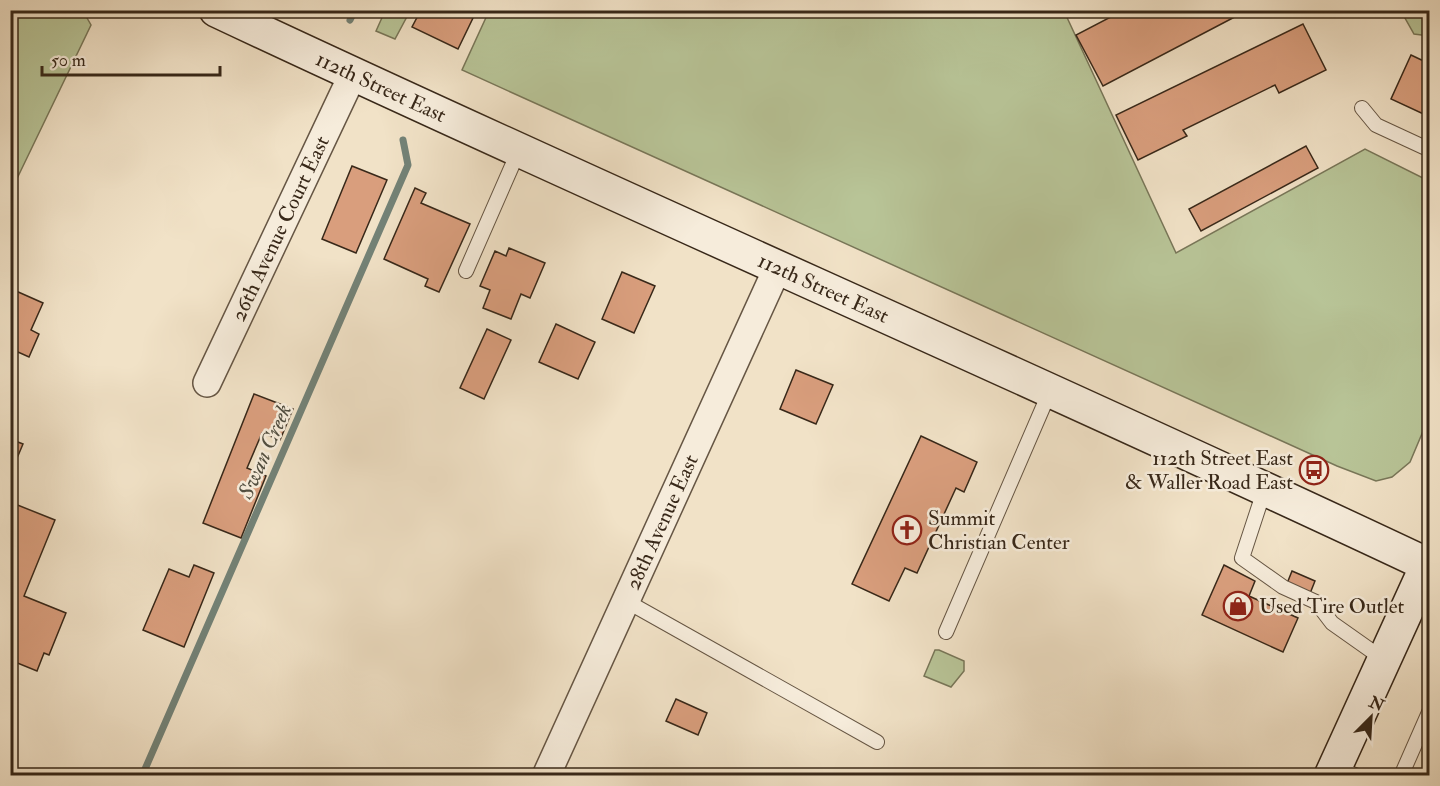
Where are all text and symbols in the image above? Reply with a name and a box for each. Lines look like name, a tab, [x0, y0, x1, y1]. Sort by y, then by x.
scale bar	[42, 39, 220, 77]
street label: 112th Street East	[311, 46, 450, 129]
text: 50 m	[51, 49, 86, 72]
street label: 26th Avenue Court East	[225, 131, 336, 326]
street label: 112th Street East	[753, 247, 893, 330]
water label: Swan Creek	[231, 400, 298, 504]
place label: 112th Street East & Waller Road East	[1125, 445, 1293, 496]
street label: 28th Avenue East	[620, 450, 705, 594]
bus stop icon: 112th Street East & Waller Road East	[1298, 454, 1330, 486]
place label: Summit Christian Center	[928, 505, 1070, 556]
church icon: Summit Christian Center	[891, 514, 923, 546]
shop icon: Used Tire Outlet	[1222, 590, 1254, 622]
place label: Used Tire Outlet	[1259, 593, 1404, 620]
north arrow	[1341, 687, 1401, 747]
text: N	[1365, 692, 1388, 717]

